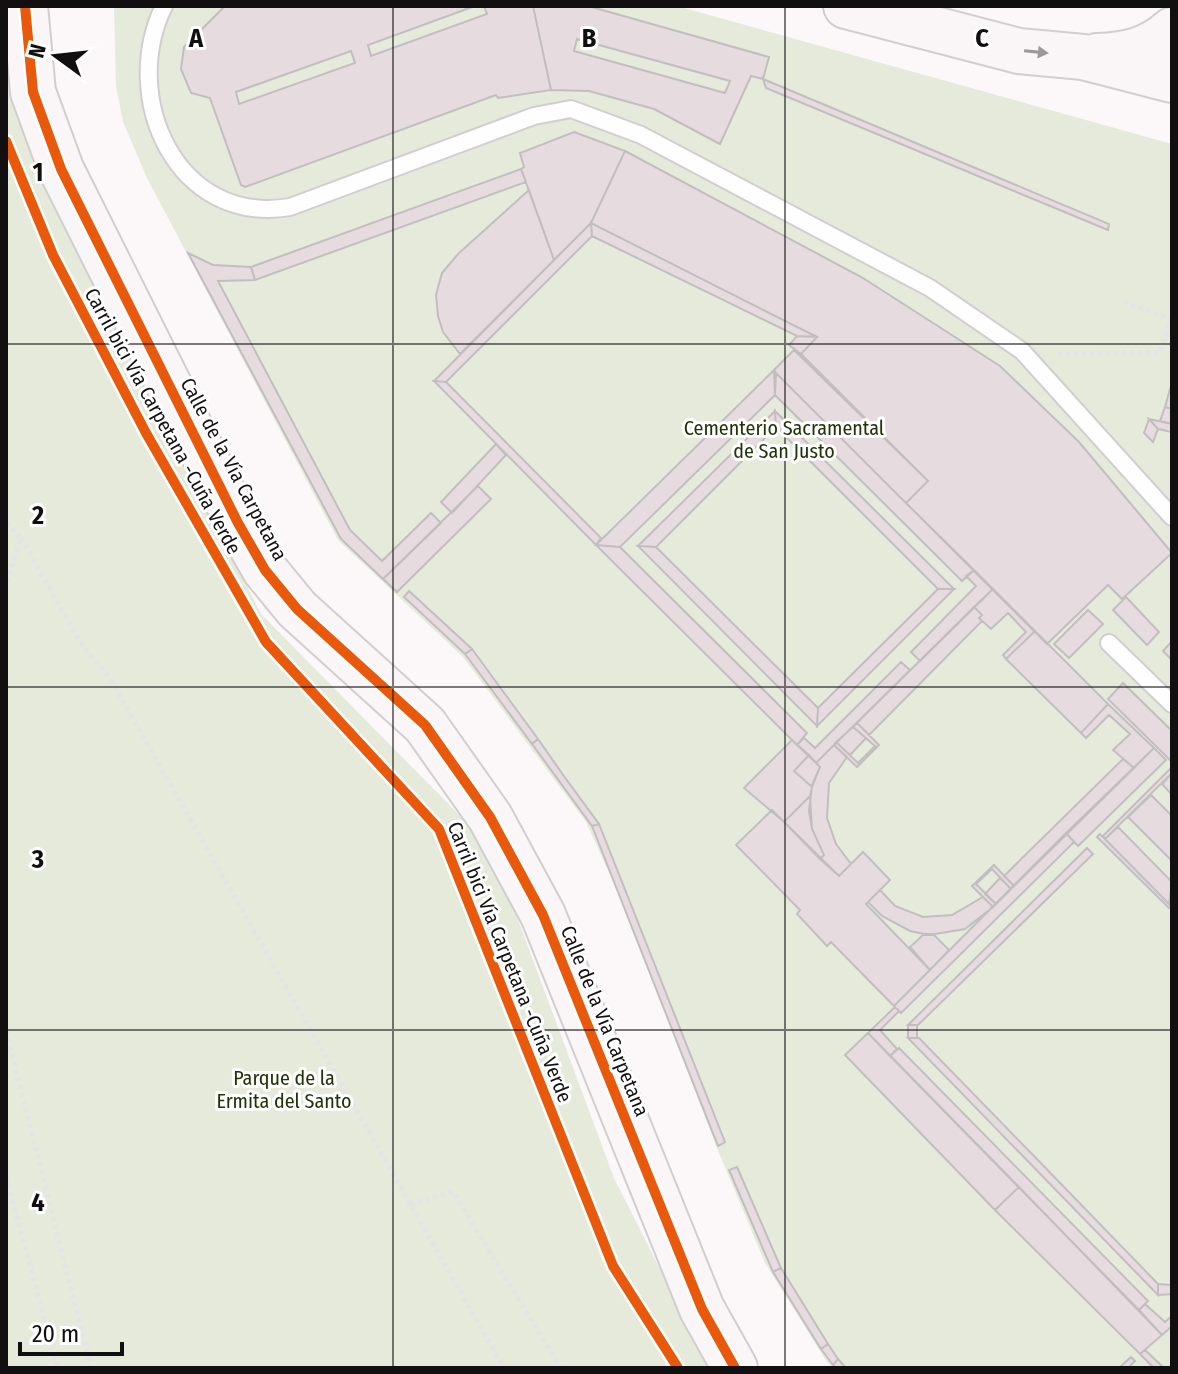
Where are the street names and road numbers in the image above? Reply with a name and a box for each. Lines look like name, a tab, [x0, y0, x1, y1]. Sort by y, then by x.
street label: Carril bici Vía Carpetana -Cuña Verde	[80, 284, 246, 558]
street label: Calle de la Vía Carpetana	[176, 374, 292, 564]
street label: Carril bici Vía Carpetana -Cuña Verde	[443, 818, 577, 1106]
street label: Calle de la Vía Carpetana	[556, 922, 654, 1120]

